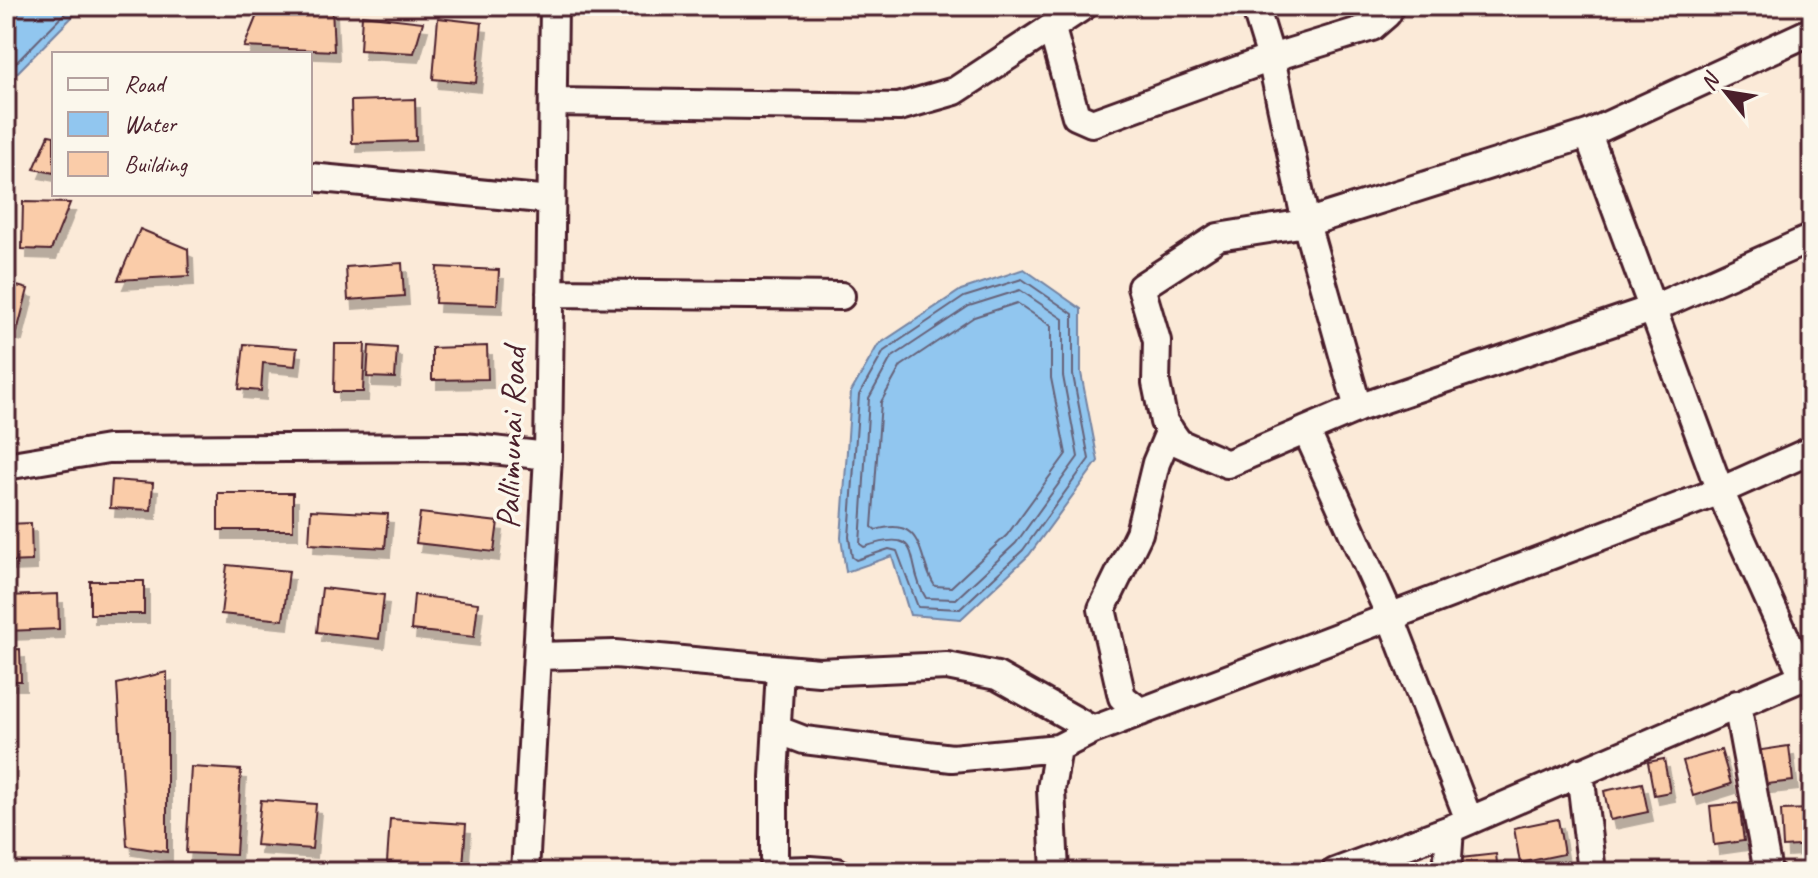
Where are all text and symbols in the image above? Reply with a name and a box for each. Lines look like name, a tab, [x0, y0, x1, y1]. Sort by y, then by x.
legend	[52, 52, 312, 196]
north arrow	[1686, 52, 1766, 132]
text: N	[1694, 67, 1727, 95]
text: Road	[124, 69, 168, 99]
text: Water	[124, 109, 179, 139]
text: Building	[124, 149, 189, 179]
street label: Pallimunai Road	[486, 342, 535, 530]

